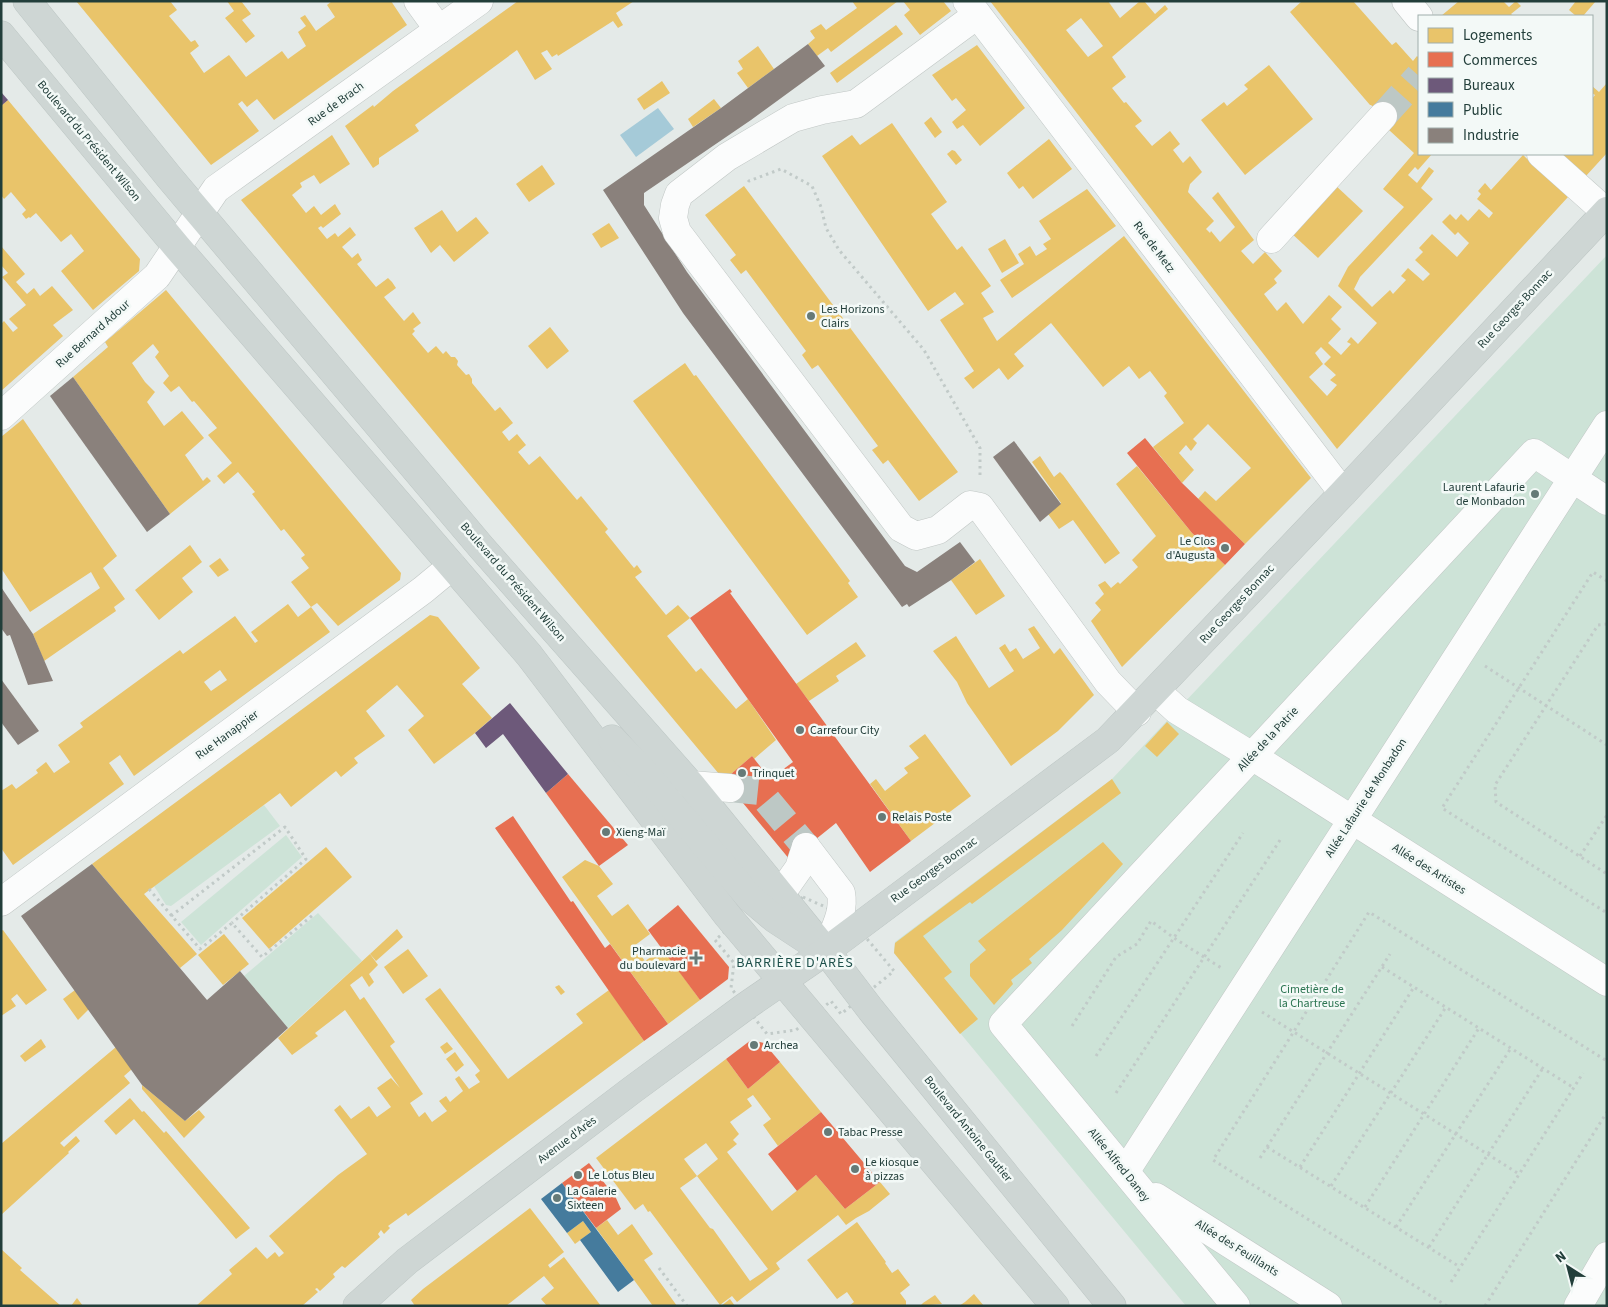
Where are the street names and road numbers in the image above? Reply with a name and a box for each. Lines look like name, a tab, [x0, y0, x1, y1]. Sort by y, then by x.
street label: Boulevard du Président Wilson	[33, 77, 145, 205]
street label: Rue de Brach	[304, 78, 368, 130]
street label: Rue de Metz	[1129, 218, 1179, 276]
street label: Rue Georges Bonnac	[1474, 265, 1557, 352]
street label: Rue Bernard Adour	[52, 295, 135, 372]
street label: Boulevard du Président Wilson	[456, 519, 570, 645]
street label: Rue Georges Bonnac	[1196, 560, 1279, 647]
street label: Allée de la Patrie	[1234, 703, 1302, 775]
street label: Rue Hanappier	[192, 706, 263, 764]
street label: Allée Lafaurie de Monbadon	[1321, 735, 1411, 861]
street label: Rue Georges Bonnac	[887, 833, 981, 907]
street label: Allée des Artistes	[1389, 839, 1469, 899]
street label: Boulevard Antoine Gautier	[920, 1072, 1017, 1186]
street label: Avenue d'Arès	[534, 1112, 600, 1168]
street label: Allée Alfred Daney	[1084, 1124, 1154, 1206]
street label: Allée des Feuillants	[1192, 1215, 1282, 1281]

